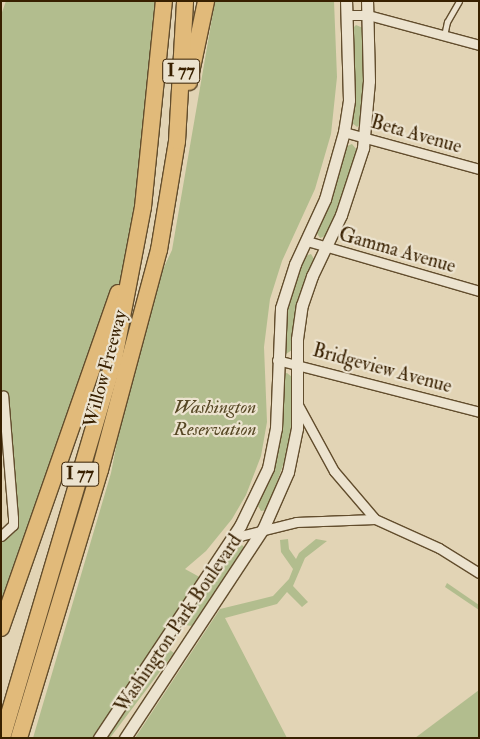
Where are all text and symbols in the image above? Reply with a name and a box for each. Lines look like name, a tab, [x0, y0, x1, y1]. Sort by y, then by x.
road number: I 77	[161, 56, 201, 86]
street label: Beta Avenue	[368, 111, 464, 159]
street label: Gamma Avenue	[336, 223, 458, 279]
street label: Willow Freeway	[79, 308, 133, 430]
street label: Bridgeview Avenue	[310, 340, 454, 398]
park label: Washington Reservation	[173, 397, 257, 441]
road number: I 77	[60, 458, 100, 489]
street label: Washington Park Boulevard	[111, 531, 247, 717]

